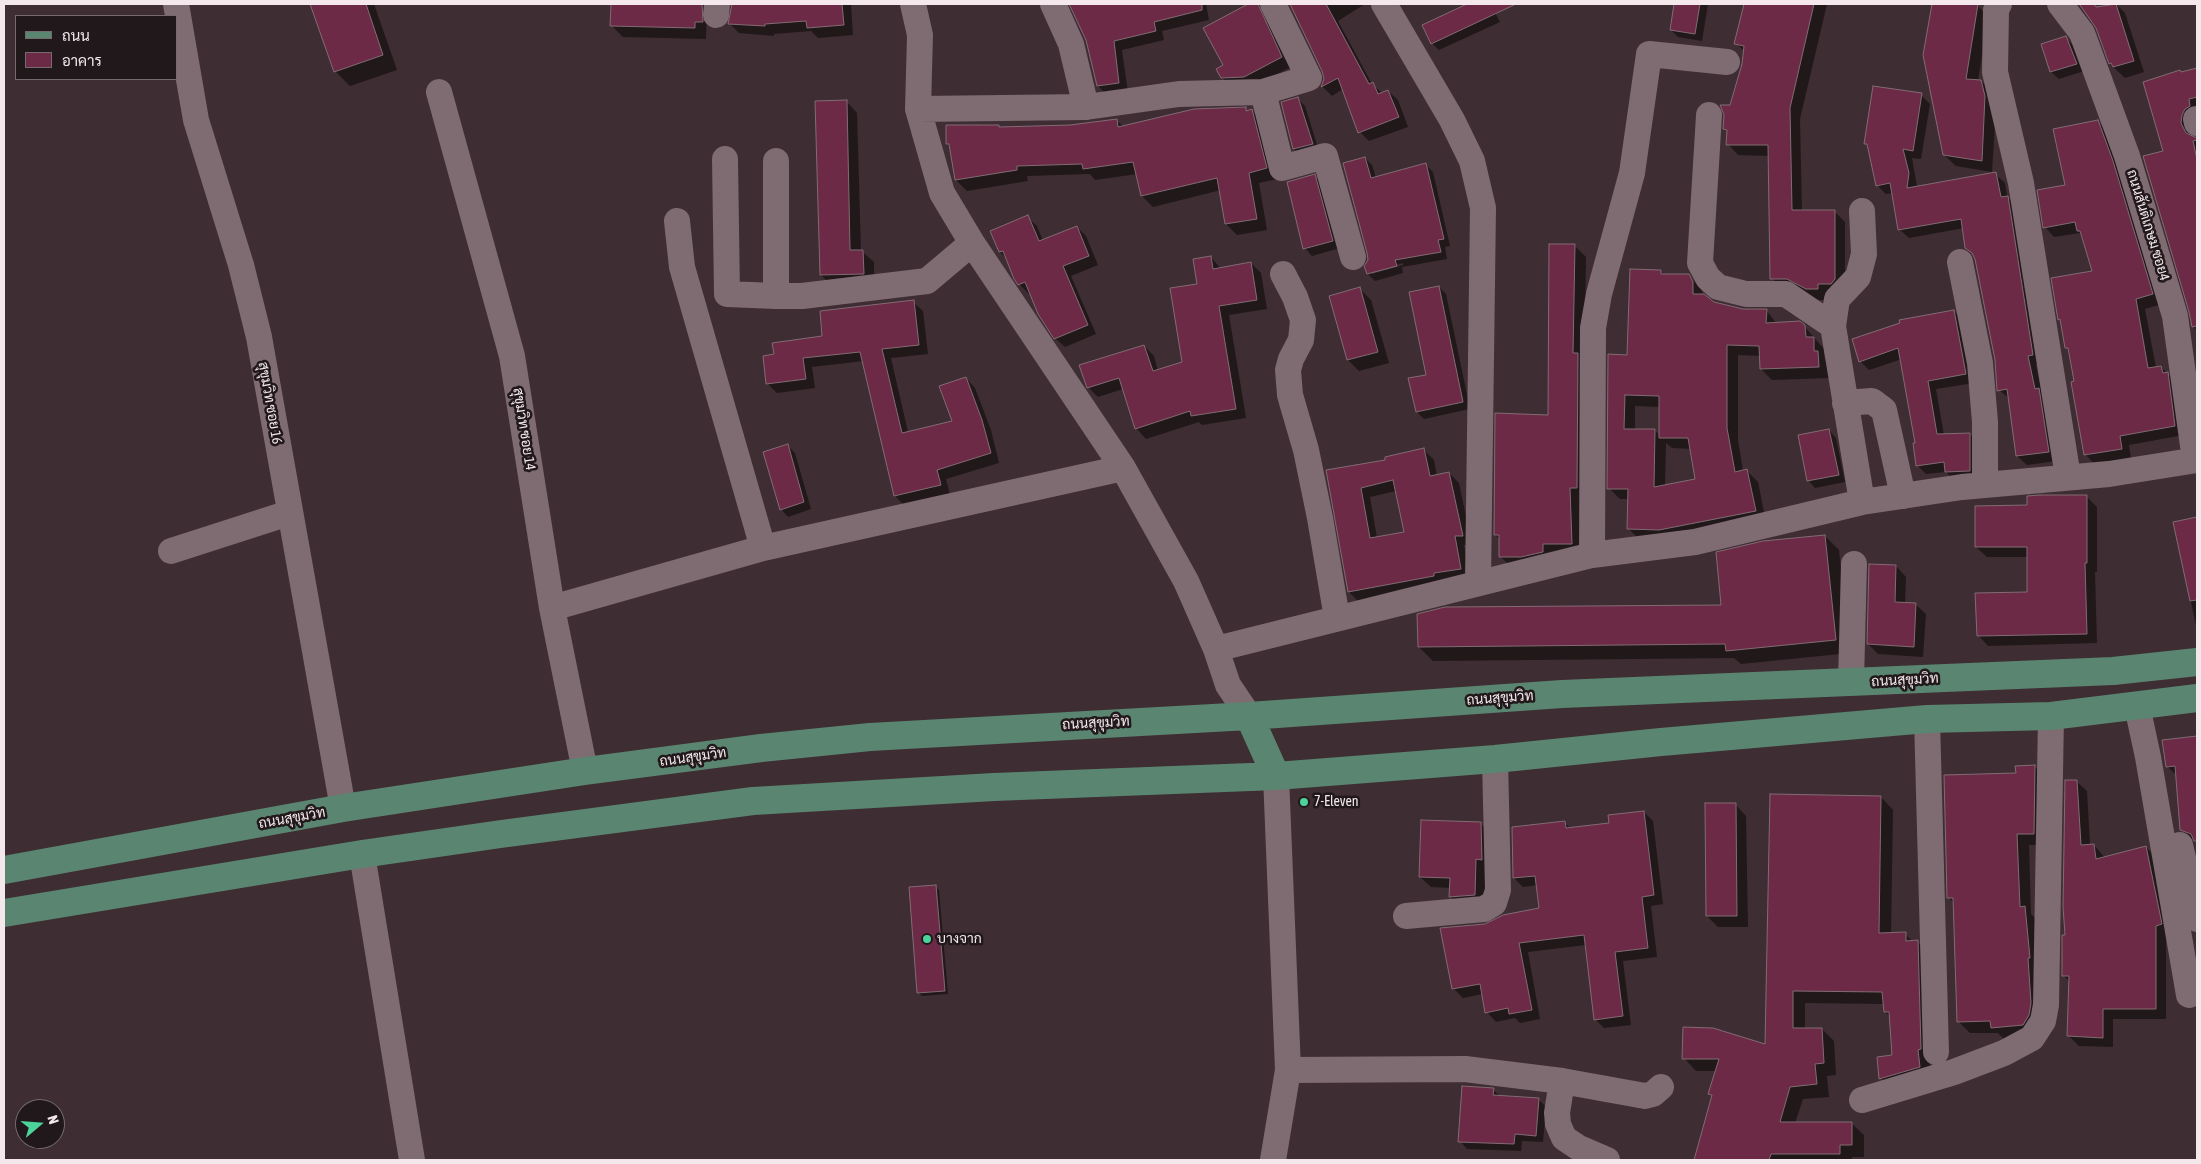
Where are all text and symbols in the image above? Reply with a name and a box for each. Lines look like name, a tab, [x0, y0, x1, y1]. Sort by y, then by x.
legend	[15, 15, 178, 80]
text: ถนน	[62, 27, 90, 44]
text: อาคาร	[62, 52, 102, 69]
street label: ถนนสันติเกษม ซอย4	[2123, 167, 2173, 283]
street label: สุขุมวิท ซอย 16	[255, 361, 285, 445]
street label: สุขุมวิท ซอย 14	[509, 387, 539, 471]
street label: ถนนสุขุมวิท	[1871, 670, 1939, 690]
street label: ถนนสุขุมวิท	[1466, 687, 1534, 709]
street label: ถนนสุขุมวิท	[1062, 713, 1130, 733]
street label: ถนนสุขุมวิท	[658, 744, 728, 770]
place label: 7-Eleven	[1314, 794, 1359, 810]
marker: 7-Eleven	[1298, 796, 1310, 808]
street label: ถนนสุขุมวิท	[257, 804, 327, 832]
place label: บางจาก	[937, 931, 982, 947]
marker: บางจาก	[921, 933, 933, 945]
north arrow	[15, 1099, 65, 1149]
text: N	[44, 1113, 62, 1126]

